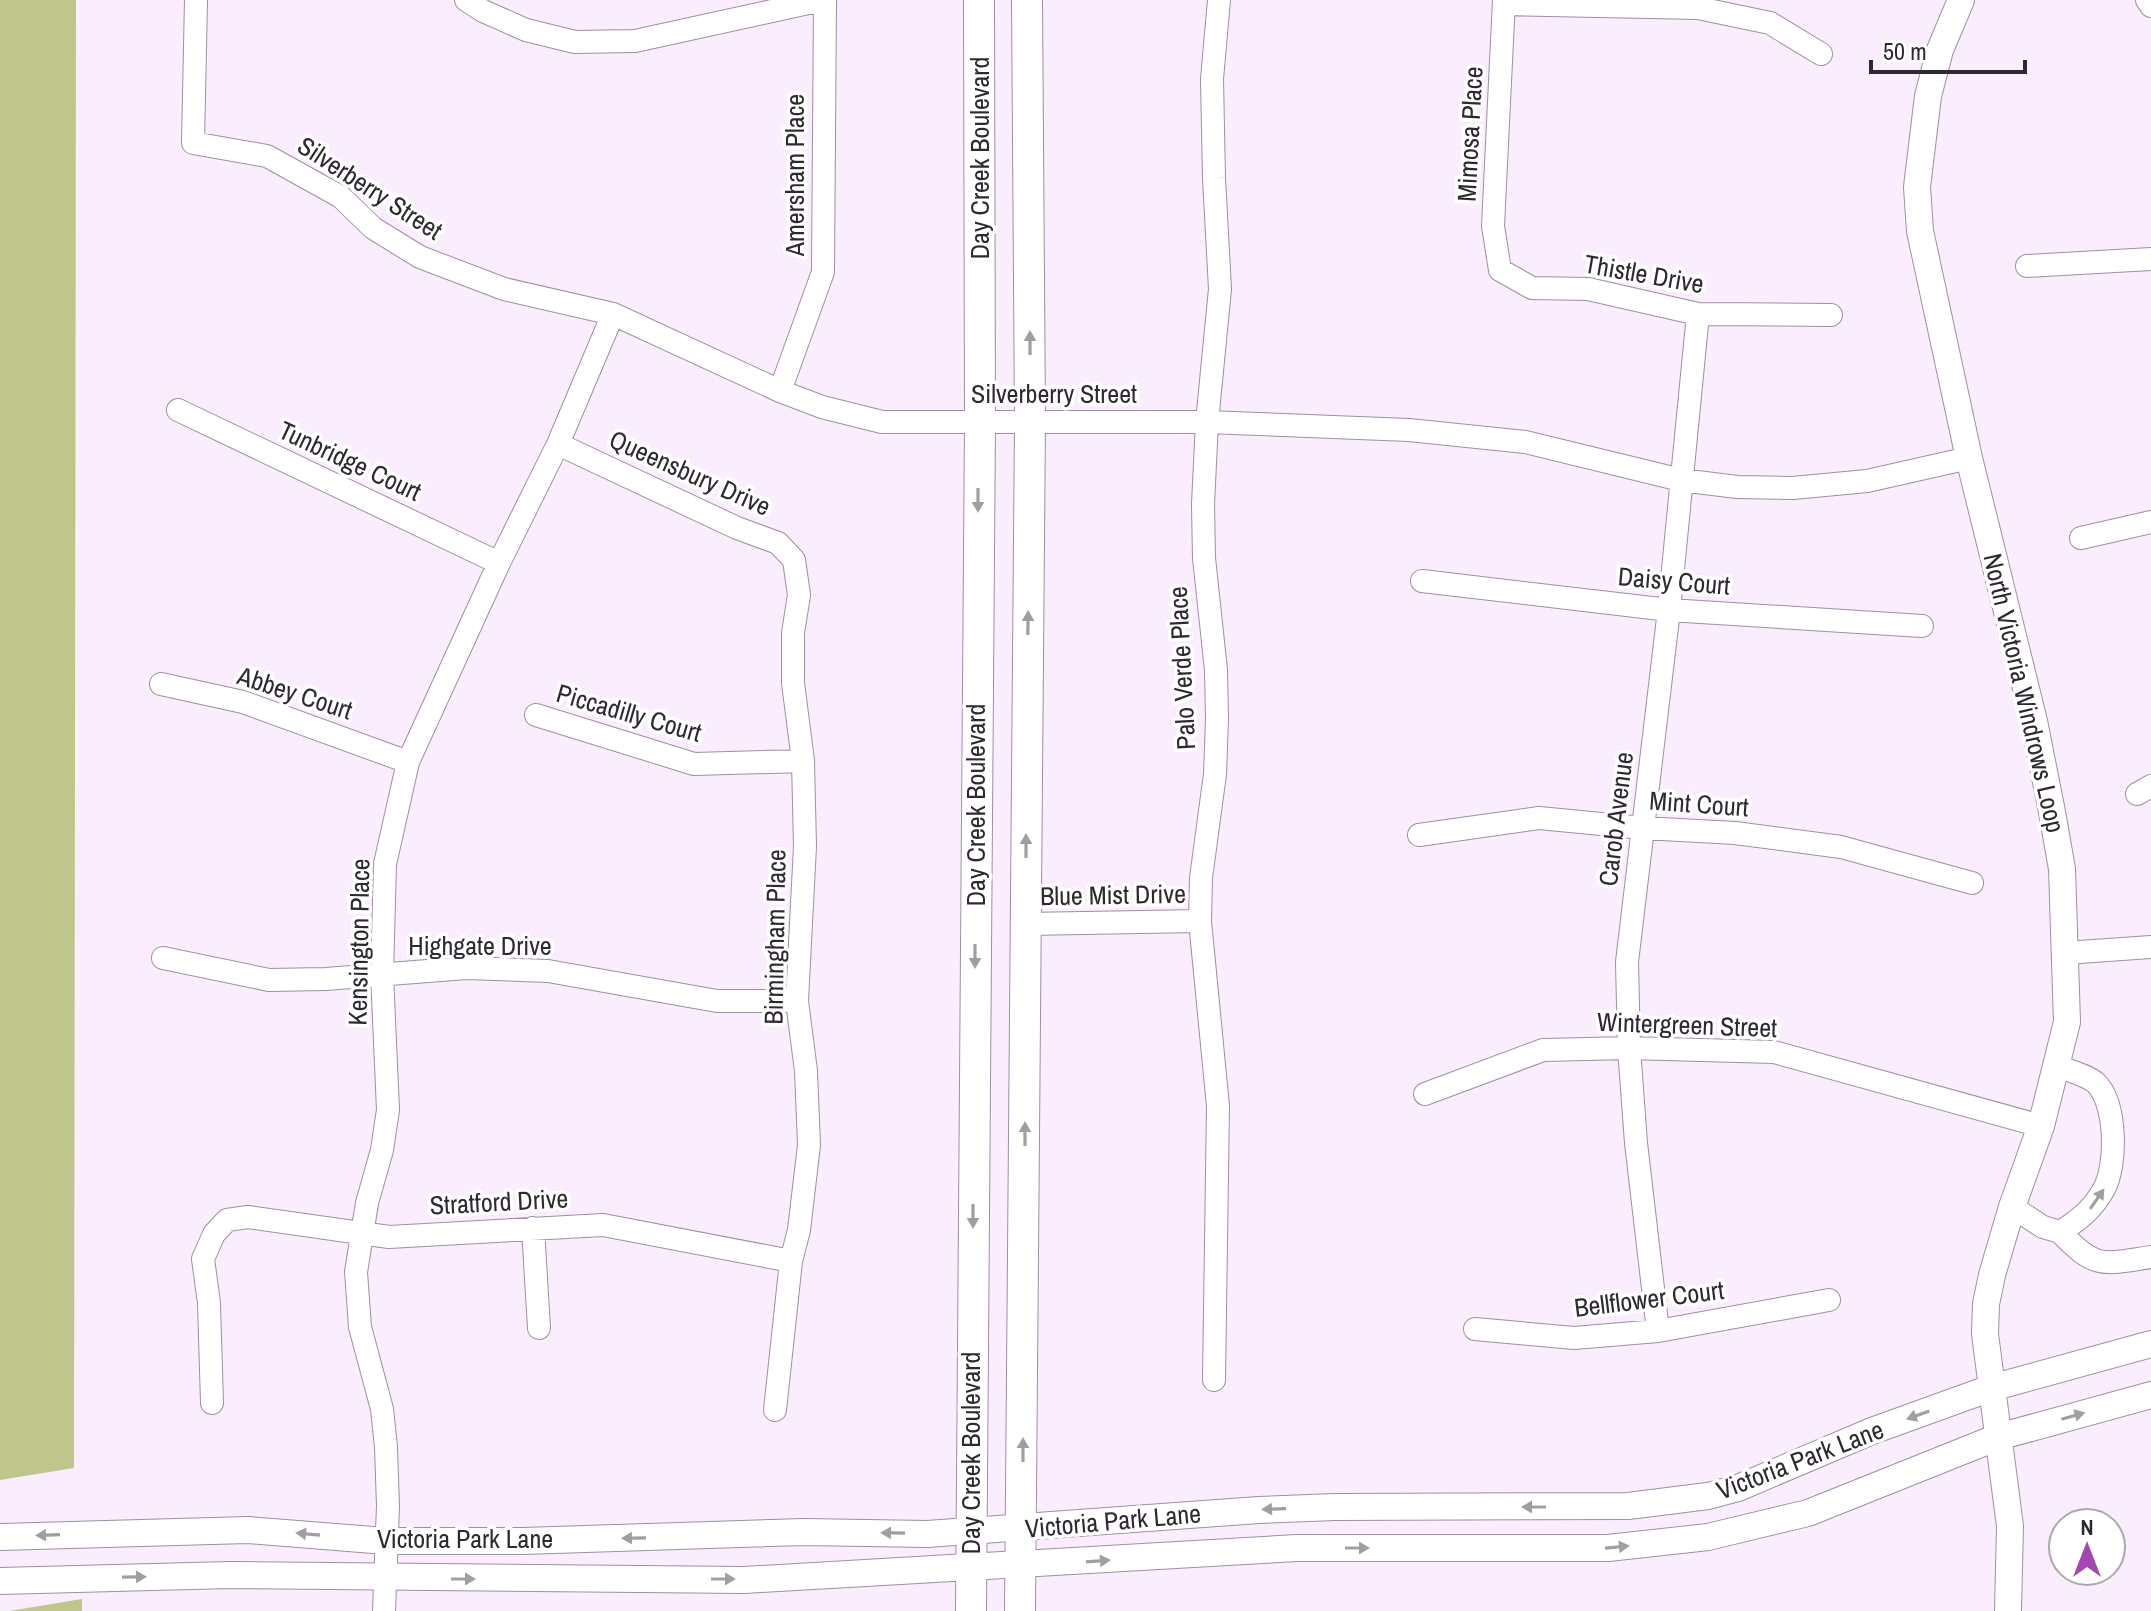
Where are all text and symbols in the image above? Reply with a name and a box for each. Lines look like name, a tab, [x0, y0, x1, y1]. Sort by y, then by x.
scale bar	[1871, 24, 2025, 74]
text: 50 m	[1883, 35, 1927, 67]
street label: Day Creek Boulevard	[962, 57, 997, 259]
street label: Mimosa Place	[1448, 66, 1491, 202]
street label: Amersham Place	[777, 94, 812, 257]
street label: Silverberry Street	[291, 128, 449, 247]
street label: Thistle Drive	[1582, 246, 1707, 301]
one-way arrow	[1024, 330, 1036, 355]
street label: Silverberry Street	[971, 376, 1137, 411]
street label: Tunbridge Court	[273, 412, 427, 509]
street label: Queensbury Drive	[604, 421, 776, 524]
one-way arrow	[971, 488, 984, 513]
street label: North Victoria Windrows Loop	[1975, 550, 2074, 836]
street label: Daisy Court	[1616, 558, 1732, 603]
street label: Palo Verde Place	[1160, 585, 1203, 751]
one-way arrow	[1022, 610, 1034, 635]
street label: Abbey Court	[232, 657, 357, 727]
street label: Piccadilly Court	[553, 675, 706, 750]
street label: Day Creek Boulevard	[958, 704, 993, 906]
street label: Carob Avenue	[1590, 750, 1641, 888]
street label: Mint Court	[1648, 783, 1750, 824]
one-way arrow	[1020, 833, 1033, 858]
street label: Birmingham Place	[755, 849, 794, 1025]
street label: Kensington Place	[340, 858, 377, 1026]
street label: Blue Mist Drive	[1040, 876, 1186, 913]
street label: Highgate Drive	[408, 928, 552, 963]
one-way arrow	[968, 944, 981, 969]
street label: Wintergreen Street	[1596, 1004, 1778, 1045]
one-way arrow	[1019, 1121, 1031, 1146]
street label: Stratford Drive	[429, 1180, 569, 1223]
one-way arrow	[2089, 1188, 2104, 1209]
one-way arrow	[967, 1204, 979, 1229]
street label: Bellflower Court	[1572, 1272, 1726, 1325]
street label: Day Creek Boulevard	[953, 1352, 988, 1554]
one-way arrow	[1906, 1409, 1930, 1421]
one-way arrow	[2061, 1409, 2085, 1422]
street label: Victoria Park Lane	[1711, 1412, 1888, 1507]
one-way arrow	[1017, 1437, 1029, 1462]
street label: Victoria Park Lane	[1024, 1495, 1202, 1546]
one-way arrow	[1521, 1501, 1546, 1513]
one-way arrow	[1261, 1503, 1286, 1516]
north arrow	[2047, 1507, 2127, 1587]
text: N	[2080, 1512, 2094, 1542]
street label: Victoria Park Lane	[377, 1521, 553, 1556]
one-way arrow	[295, 1527, 320, 1540]
one-way arrow	[880, 1527, 905, 1540]
one-way arrow	[35, 1529, 60, 1542]
one-way arrow	[621, 1531, 646, 1544]
one-way arrow	[1605, 1540, 1630, 1553]
one-way arrow	[1345, 1542, 1370, 1554]
one-way arrow	[1086, 1554, 1111, 1567]
one-way arrow	[122, 1570, 147, 1583]
one-way arrow	[451, 1573, 476, 1585]
one-way arrow	[711, 1573, 736, 1586]

